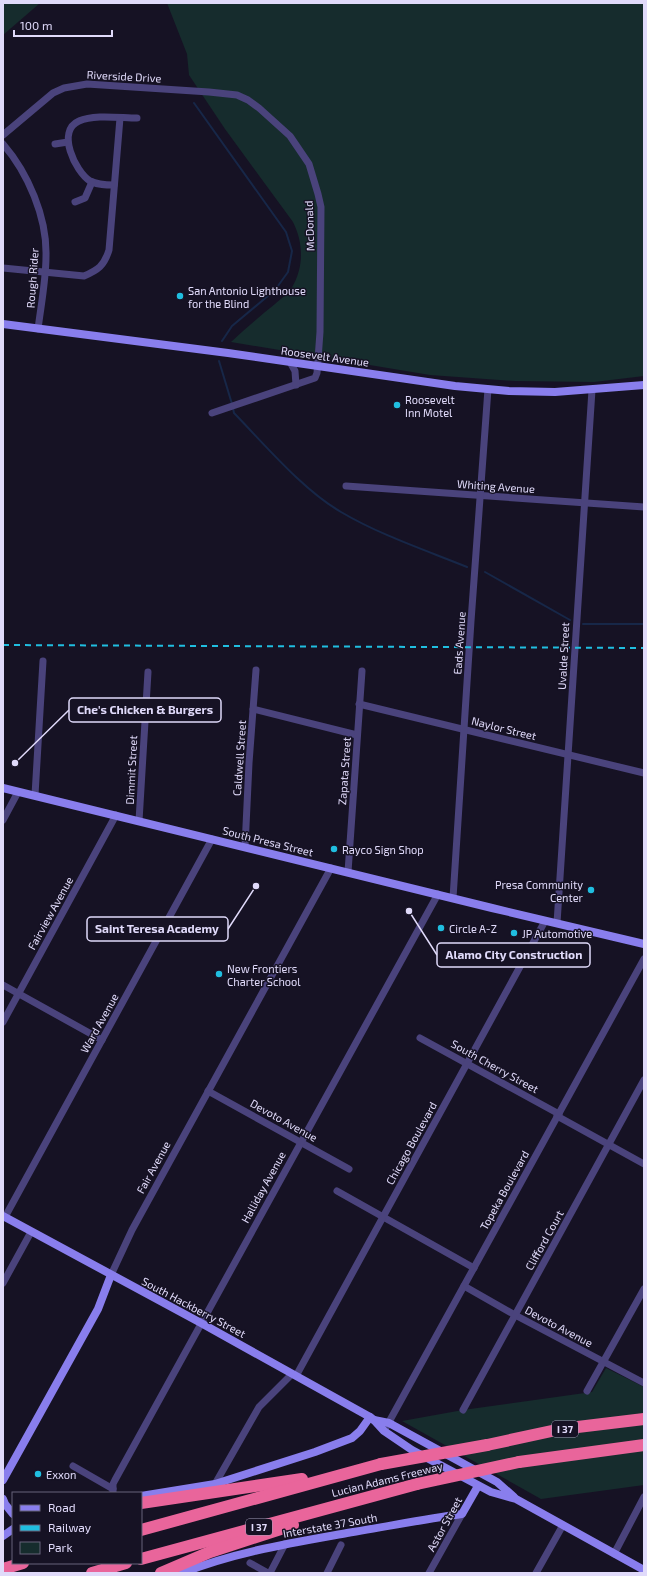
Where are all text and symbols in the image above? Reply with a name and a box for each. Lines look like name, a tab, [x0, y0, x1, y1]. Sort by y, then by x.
scale bar	[14, 12, 112, 38]
text: 100 m	[20, 18, 52, 32]
street label: Riverside Drive	[86, 68, 162, 84]
street label: McDonald	[302, 200, 316, 252]
street label: Rough Rider	[23, 247, 41, 309]
place label: San Antonio Lighthouse for the Blind	[188, 284, 306, 310]
marker: San Antonio Lighthouse for the Blind	[175, 291, 185, 301]
street label: Roosevelt Avenue	[280, 343, 370, 369]
place label: Roosevelt Inn Motel	[405, 393, 455, 419]
marker: Roosevelt Inn Motel	[392, 400, 402, 410]
street label: Whiting Avenue	[457, 477, 535, 495]
street label: Eads Avenue	[450, 611, 468, 675]
street label: Uvalde Street	[555, 622, 571, 690]
callout: Che's Chicken & Burgers	[69, 698, 221, 722]
text: Che's Chicken & Burgers	[77, 702, 213, 716]
street label: Naylor Street	[470, 714, 538, 742]
street label: Caldwell Street	[230, 720, 248, 796]
street label: Dimmit Street	[123, 735, 139, 805]
street label: Zapata Street	[335, 737, 353, 805]
street label: South Presa Street	[221, 823, 315, 859]
place label: Rayco Sign Shop	[342, 843, 424, 856]
marker: Rayco Sign Shop	[329, 844, 339, 854]
street label: Fairview Avenue	[25, 874, 75, 952]
place label: Presa Community Center	[495, 878, 584, 904]
marker: Presa Community Center	[586, 885, 596, 895]
callout: Saint Teresa Academy	[87, 917, 228, 941]
text: Saint Teresa Academy	[95, 921, 219, 936]
place label: Circle A-Z	[449, 922, 497, 935]
marker: Circle A-Z	[436, 923, 446, 933]
place label: JP Automotive	[522, 927, 592, 940]
marker: JP Automotive	[509, 928, 519, 938]
callout: Alamo City Construction	[437, 943, 590, 967]
text: Alamo City Construction	[446, 947, 582, 962]
place label: New Frontiers Charter School	[227, 962, 301, 988]
marker: New Frontiers Charter School	[214, 969, 224, 979]
street label: Ward Avenue	[77, 991, 121, 1055]
street label: South Cherry Street	[449, 1037, 541, 1095]
street label: Devoto Avenue	[248, 1096, 320, 1144]
street label: Chicago Boulevard	[383, 1099, 439, 1187]
street label: Fair Avenue	[133, 1139, 173, 1195]
street label: Topeka Boulevard	[477, 1148, 531, 1232]
street label: Halliday Avenue	[238, 1149, 288, 1225]
street label: Clifford Court	[522, 1208, 566, 1272]
street label: South Hackberry Street	[140, 1274, 248, 1340]
street label: Devoto Avenue	[523, 1303, 595, 1349]
road number: I 37	[552, 1421, 578, 1437]
street label: Lucian Adams Freeway	[330, 1459, 444, 1499]
place label: Exxon	[46, 1468, 76, 1481]
marker: Exxon	[33, 1469, 43, 1479]
legend	[12, 1492, 142, 1564]
street label: Astor Street	[424, 1495, 464, 1553]
text: Road	[48, 1500, 76, 1514]
street label: Interstate 37 South	[282, 1510, 378, 1540]
road number: I 37	[246, 1519, 272, 1535]
text: Railway	[48, 1520, 92, 1534]
text: Park	[48, 1540, 73, 1554]

